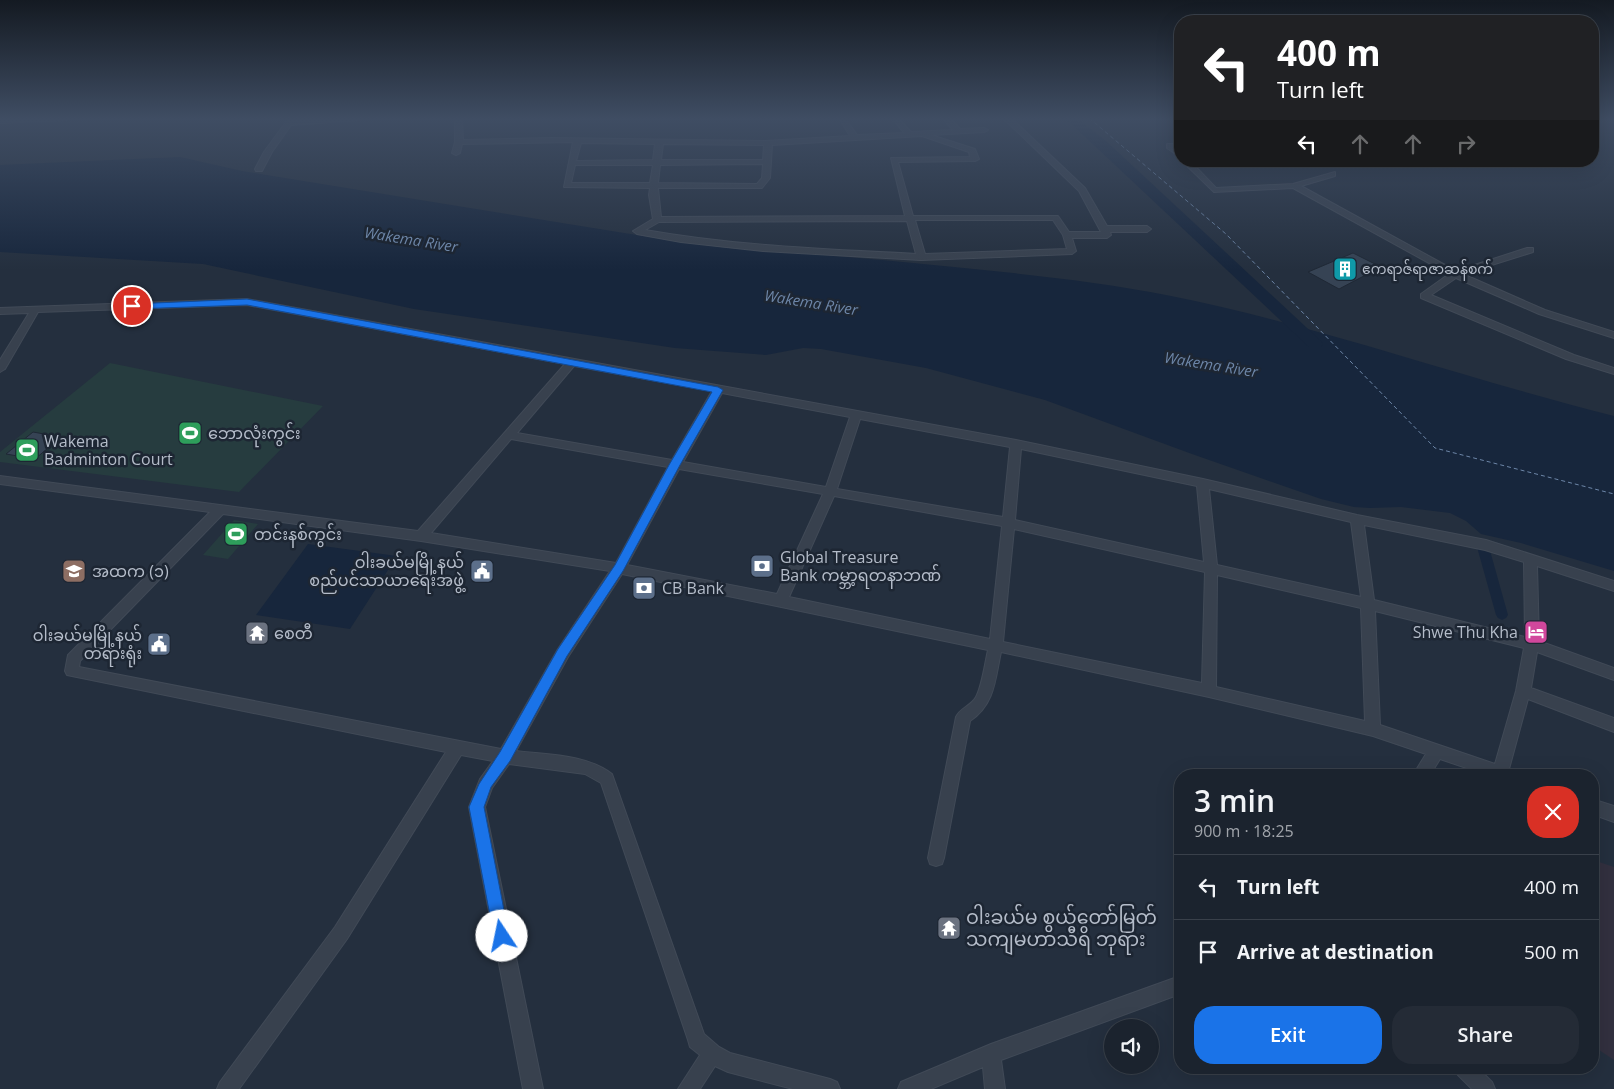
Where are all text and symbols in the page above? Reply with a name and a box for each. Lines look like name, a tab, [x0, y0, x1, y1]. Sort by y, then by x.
text: 400 m	[1277, 29, 1381, 76]
icon: left	[1194, 35, 1259, 100]
text: Turn left	[1277, 74, 1364, 104]
icon: left	[1293, 130, 1321, 158]
icon: ahead	[1346, 130, 1374, 158]
icon: ahead	[1399, 130, 1427, 158]
icon: right	[1452, 130, 1480, 158]
water label: Wakema River	[363, 222, 460, 256]
building icon: ဧကရာဇ်ရာဇာဆန်စက်	[1332, 256, 1358, 282]
place label: ဧကရာဇ်ရာဇာဆန်စက်	[1362, 259, 1493, 281]
pin	[111, 285, 153, 327]
water label: Wakema River	[763, 285, 860, 319]
icon: arrive	[118, 292, 146, 320]
water label: Wakema River	[1163, 347, 1260, 381]
sports icon: ဘောလုံးကွင်း	[177, 420, 203, 446]
place label: ဘောလုံးကွင်း	[208, 422, 301, 448]
place label: Wakema Badminton Court	[44, 430, 173, 470]
sports icon: Wakema Badminton Court	[14, 437, 40, 463]
sports icon: တင်းနစ်ကွင်း	[223, 521, 249, 547]
place label: တင်းနစ်ကွင်း	[254, 523, 342, 548]
place label: Global Treasure Bank ကမ္ဘာ့ရတနာဘဏ်	[780, 546, 941, 589]
place label: ဝါးခယ်မမြို့နယ် စည်ပင်သာယာရေးအဖွဲ့	[309, 551, 467, 594]
bank icon: Global Treasure Bank ကမ္ဘာ့ရတနာဘဏ်	[749, 553, 775, 579]
school or university icon: အထက (၁)	[61, 558, 87, 584]
public building icon: ဝါးခယ်မမြို့နယ် စည်ပင်သာယာရေးအဖွဲ့	[469, 558, 495, 584]
place label: အထက (၁)	[92, 560, 169, 582]
bank icon: CB Bank	[631, 575, 657, 601]
place label: CB Bank	[662, 577, 725, 599]
hotel icon: Shwe Thu Kha	[1523, 619, 1549, 645]
temple icon: စေတီ	[244, 620, 270, 646]
place label: Shwe Thu Kha	[1413, 621, 1518, 643]
place label: စေတီ	[274, 622, 313, 644]
place label: ဝါးခယ်မမြို့နယ် တရားရုံး	[33, 624, 142, 668]
public building icon: ဝါးခယ်မမြို့နယ် တရားရုံး	[146, 631, 172, 657]
text: 3 min	[1194, 780, 1275, 821]
button: close	[1527, 786, 1579, 838]
text: 900 m · 18:25	[1194, 820, 1294, 842]
icon: left	[1194, 873, 1222, 901]
text: Turn left	[1237, 874, 1319, 900]
text: 400 m	[1524, 874, 1579, 900]
place label: ဝါးခယ်မ စွယ်တော်မြတ် သကျမဟာသီရိ ဘုရား	[966, 903, 1157, 956]
position arrow	[475, 909, 527, 961]
temple icon: ဝါးခယ်မ စွယ်တော်မြတ် သကျမဟာသီရိ ဘုရား	[936, 915, 962, 941]
icon: arrive	[1194, 938, 1222, 966]
text: Arrive at destination	[1237, 939, 1434, 965]
text: 500 m	[1524, 939, 1579, 965]
button: Exit	[1194, 1006, 1382, 1064]
button: Share	[1392, 1006, 1579, 1064]
map controls	[1104, 1019, 1159, 1074]
button: sound	[1104, 1019, 1159, 1074]

